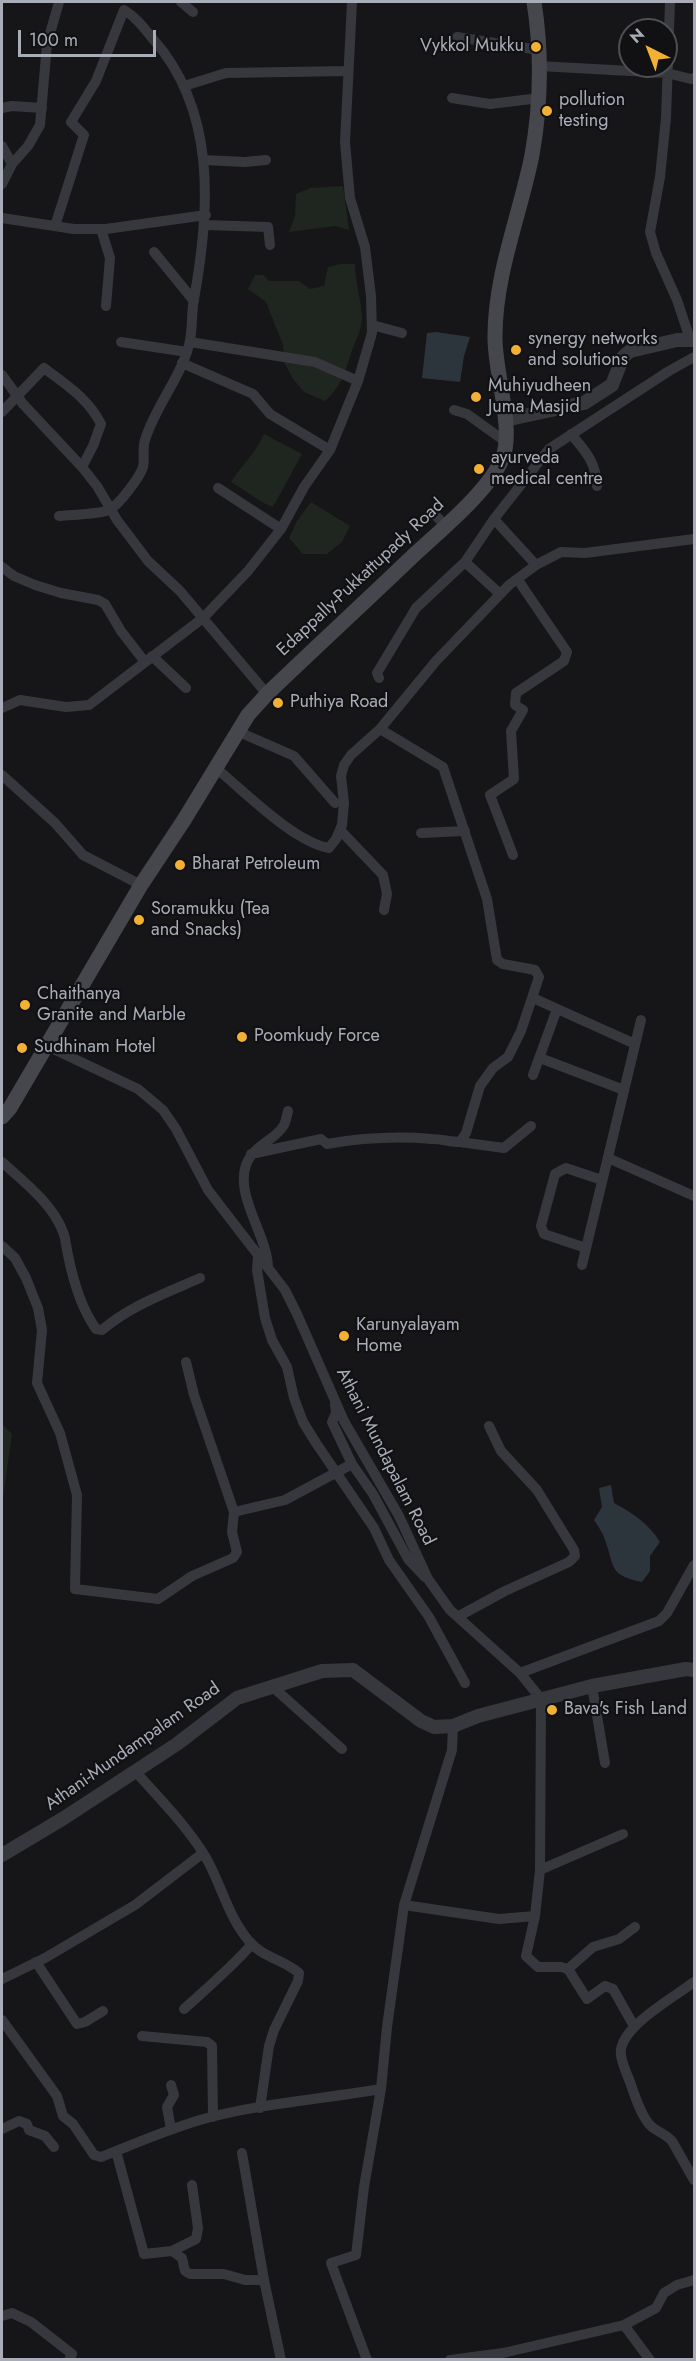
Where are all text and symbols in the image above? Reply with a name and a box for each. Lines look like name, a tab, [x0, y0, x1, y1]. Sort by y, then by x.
scale bar	[21, 18, 159, 56]
north arrow	[618, 18, 678, 78]
text: N	[625, 23, 649, 49]
text: 100 m	[29, 27, 78, 53]
place label: Vykkol Mukku	[420, 36, 524, 58]
marker: Vykkol Mukku	[529, 40, 543, 54]
place label: pollution testing	[559, 90, 625, 132]
marker: pollution testing	[540, 104, 554, 118]
place label: synergy networks and solutions	[528, 329, 657, 372]
marker: synergy networks and solutions	[509, 343, 523, 357]
place label: Muhiyudheen Juma Masjid	[488, 376, 591, 418]
marker: Muhiyudheen Juma Masjid	[469, 390, 483, 404]
place label: ayurveda medical centre	[491, 448, 603, 490]
marker: ayurveda medical centre	[472, 462, 486, 476]
street label: Edappally-Pukkattupady Road	[273, 495, 449, 661]
place label: Puthiya Road	[290, 692, 388, 714]
marker: Puthiya Road	[271, 696, 285, 710]
place label: Bharat Petroleum	[192, 854, 320, 876]
marker: Bharat Petroleum	[173, 858, 187, 872]
place label: Soramukku (Tea and Snacks)	[151, 899, 270, 942]
marker: Soramukku (Tea and Snacks)	[132, 913, 146, 927]
place label: Chaithanya Granite and Marble	[37, 984, 186, 1026]
marker: Chaithanya Granite and Marble	[18, 998, 32, 1012]
place label: Poomkudy Force	[254, 1026, 380, 1048]
marker: Poomkudy Force	[235, 1030, 249, 1044]
place label: Sudhinam Hotel	[34, 1037, 156, 1059]
marker: Sudhinam Hotel	[15, 1041, 29, 1055]
place label: Karunyalayam Home	[356, 1315, 460, 1358]
marker: Karunyalayam Home	[337, 1329, 351, 1343]
street label: Athani Mundapalam Road	[331, 1365, 439, 1549]
street label: Athani-Mundampalam Road	[41, 1678, 225, 1816]
place label: Bava's Fish Land	[564, 1699, 687, 1721]
marker: Bava's Fish Land	[545, 1703, 559, 1717]

